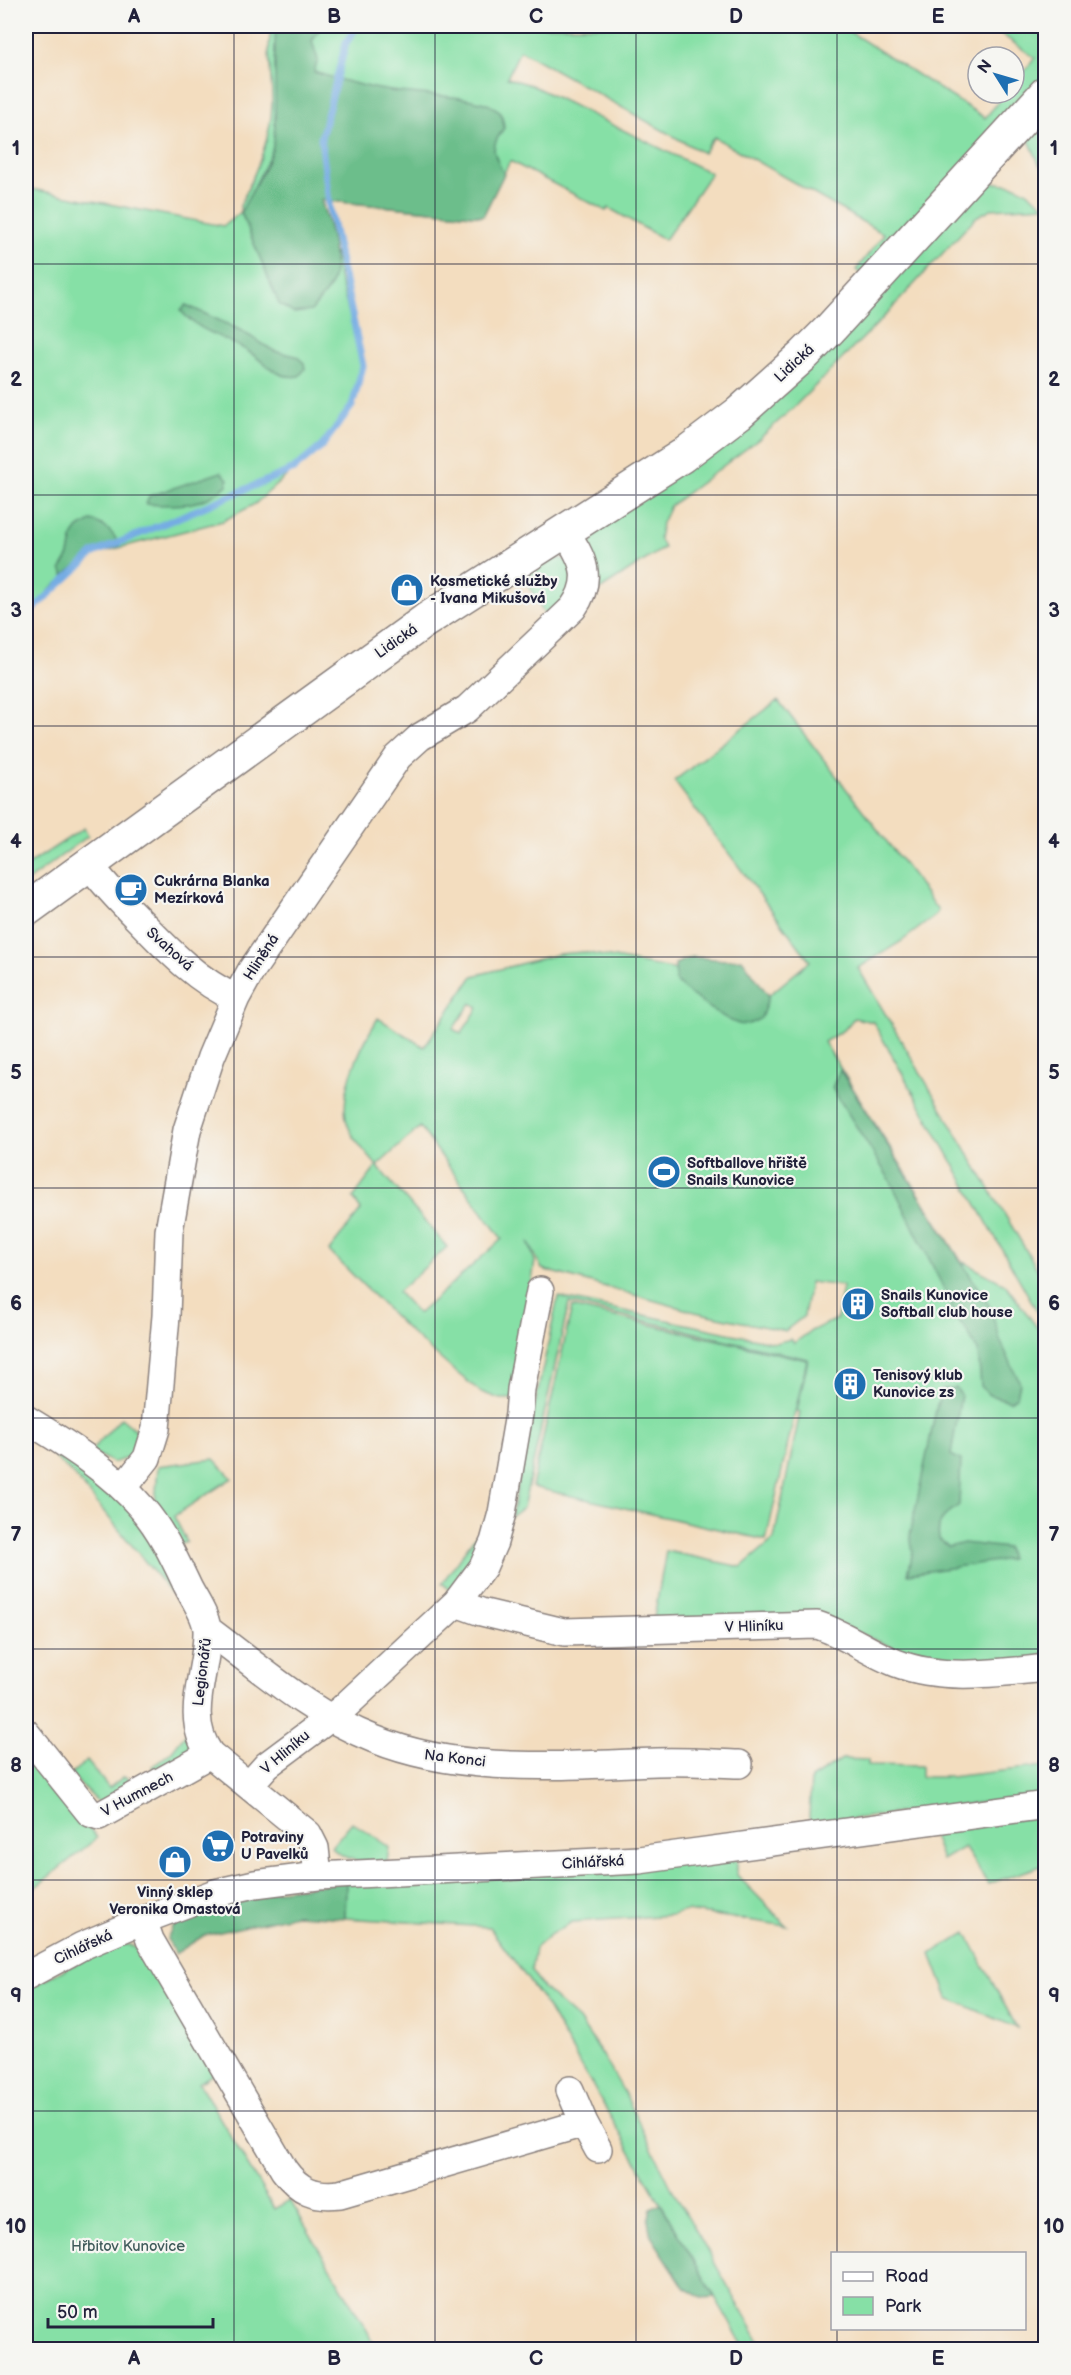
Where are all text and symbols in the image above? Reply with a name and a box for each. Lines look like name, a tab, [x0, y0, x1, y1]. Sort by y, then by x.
text: A	[127, 5, 141, 29]
text: B	[327, 5, 341, 29]
text: C	[529, 5, 543, 29]
text: D	[729, 5, 743, 29]
text: E	[932, 5, 945, 29]
north arrow	[966, 45, 1026, 105]
text: N	[974, 56, 996, 77]
text: 1	[12, 137, 20, 161]
text: 1	[1050, 137, 1058, 161]
street label: Lidická	[770, 340, 818, 387]
text: 2	[10, 368, 22, 392]
text: 2	[1048, 368, 1060, 392]
shop icon: Kosmetické služby - Ivana Mikušová	[389, 572, 425, 608]
place label: Kosmetické služby - Ivana Mikušová	[430, 572, 557, 608]
text: 3	[10, 599, 22, 623]
text: 3	[1048, 599, 1060, 623]
street label: Lidická	[371, 620, 421, 663]
text: 4	[10, 830, 22, 854]
text: 4	[1048, 830, 1060, 854]
cafe icon: Cukrárna Blanka Mezírková	[113, 872, 149, 908]
place label: Cukrárna Blanka Mezírková	[154, 872, 270, 908]
street label: Svahová	[142, 923, 197, 975]
street label: Hliněná	[239, 930, 283, 984]
text: 5	[10, 1061, 22, 1085]
text: 5	[1048, 1061, 1060, 1085]
sports icon: Softballove hřiště Snails Kunovice	[646, 1154, 682, 1190]
place label: Softballove hřiště Snails Kunovice	[687, 1154, 807, 1190]
building icon: Snails Kunovice Softball club house	[840, 1286, 876, 1322]
place label: Snails Kunovice Softball club house	[881, 1286, 1013, 1322]
text: 6	[10, 1292, 22, 1316]
text: 6	[1048, 1292, 1060, 1316]
building icon: Tenisový klub Kunovice zs	[832, 1366, 868, 1402]
place label: Tenisový klub Kunovice zs	[873, 1366, 963, 1402]
text: 7	[10, 1523, 22, 1547]
text: 7	[1048, 1523, 1060, 1547]
street label: V Hliníku	[724, 1616, 784, 1637]
street label: Legionářů	[189, 1637, 216, 1707]
street label: V Hliníku	[257, 1726, 314, 1779]
street label: Na Konci	[423, 1745, 487, 1772]
text: 8	[10, 1754, 22, 1778]
text: 8	[1048, 1754, 1060, 1778]
street label: V Humnech	[98, 1768, 176, 1821]
supermarket icon: Potraviny U Pavelků	[200, 1828, 236, 1864]
place label: Potraviny U Pavelků	[241, 1828, 308, 1864]
shop icon: Vinný sklep Veronika Omastová	[157, 1844, 193, 1880]
street label: Cihlářská	[561, 1851, 625, 1874]
place label: Vinný sklep Veronika Omastová	[109, 1883, 241, 1919]
street label: Cihlářská	[51, 1926, 116, 1969]
text: 9	[10, 1984, 22, 2008]
text: 9	[1048, 1984, 1060, 2008]
text: 10	[6, 2215, 26, 2239]
text: 10	[1044, 2215, 1064, 2239]
park label: Hřbitov Kunovice	[71, 2237, 185, 2256]
legend	[831, 2252, 1026, 2330]
text: Road	[885, 2266, 929, 2287]
scale bar	[48, 2291, 213, 2329]
text: Park	[885, 2296, 921, 2317]
text: 50 m	[57, 2302, 98, 2323]
text: A	[127, 2347, 141, 2371]
text: B	[327, 2347, 341, 2371]
text: C	[529, 2347, 543, 2371]
text: D	[729, 2347, 743, 2371]
text: E	[932, 2347, 945, 2371]

